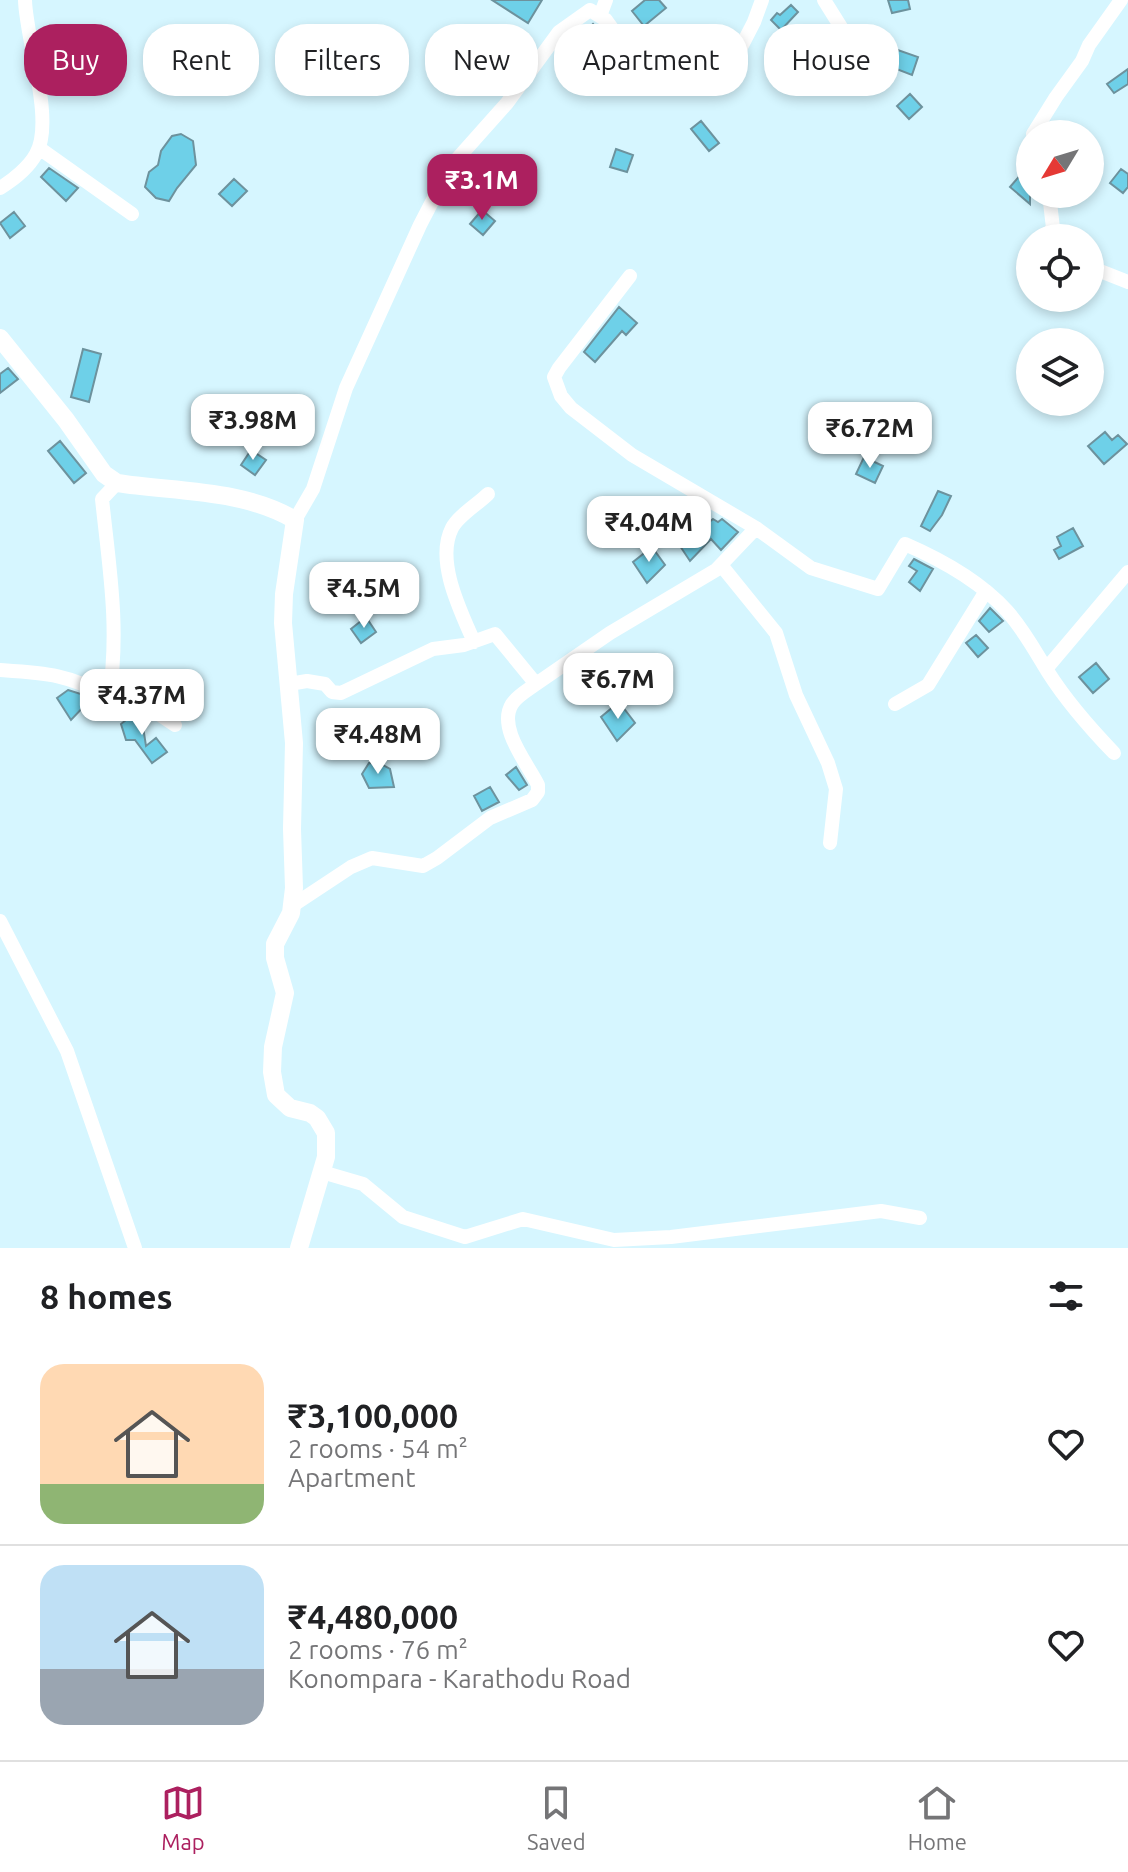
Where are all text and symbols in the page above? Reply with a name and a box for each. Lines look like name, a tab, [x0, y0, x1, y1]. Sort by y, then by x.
chip: Buy	[24, 24, 127, 96]
chip: Rent	[143, 24, 259, 96]
chip: Filters	[275, 24, 409, 96]
chip: New	[425, 24, 538, 96]
chip: Apartment	[554, 24, 748, 96]
chip: House	[764, 24, 899, 96]
north arrow	[1016, 120, 1104, 208]
map controls	[1016, 120, 1104, 416]
pin: ₹3.1M	[426, 154, 538, 222]
text: ₹3.1M	[445, 165, 519, 194]
button: locate	[1016, 224, 1104, 312]
button: layers	[1016, 328, 1104, 416]
pin: ₹3.98M	[188, 394, 318, 462]
pin: ₹6.72M	[805, 402, 935, 470]
text: ₹3.98M	[209, 405, 297, 434]
text: ₹6.72M	[826, 413, 914, 442]
pin: ₹4.04M	[584, 496, 714, 564]
text: ₹4.04M	[605, 507, 693, 536]
pin: ₹4.5M	[308, 562, 420, 630]
text: ₹4.5M	[327, 573, 401, 602]
pin: ₹6.7M	[562, 653, 674, 721]
text: ₹6.7M	[581, 664, 655, 693]
pin: ₹4.37M	[77, 669, 207, 737]
text: ₹4.37M	[98, 680, 186, 709]
pin: ₹4.48M	[313, 708, 443, 776]
text: ₹4.48M	[334, 719, 422, 748]
icon: filters	[1044, 1274, 1088, 1318]
text: 8 homes	[40, 1277, 173, 1315]
icon: home	[104, 1396, 200, 1492]
text: ₹3,100,000	[288, 1396, 458, 1434]
icon: heart	[1044, 1422, 1088, 1466]
text: 2 rooms · 54 m²	[288, 1434, 468, 1463]
text: Apartment	[288, 1463, 415, 1492]
icon: home	[104, 1597, 200, 1693]
text: ₹4,480,000	[288, 1597, 458, 1635]
icon: heart	[1044, 1623, 1088, 1667]
text: 2 rooms · 76 m²	[288, 1635, 468, 1664]
text: Konompara - Karathodu Road	[288, 1664, 631, 1693]
tab: Map	[161, 1781, 205, 1854]
tab: Saved	[527, 1781, 586, 1854]
tab: Home	[908, 1781, 967, 1854]

